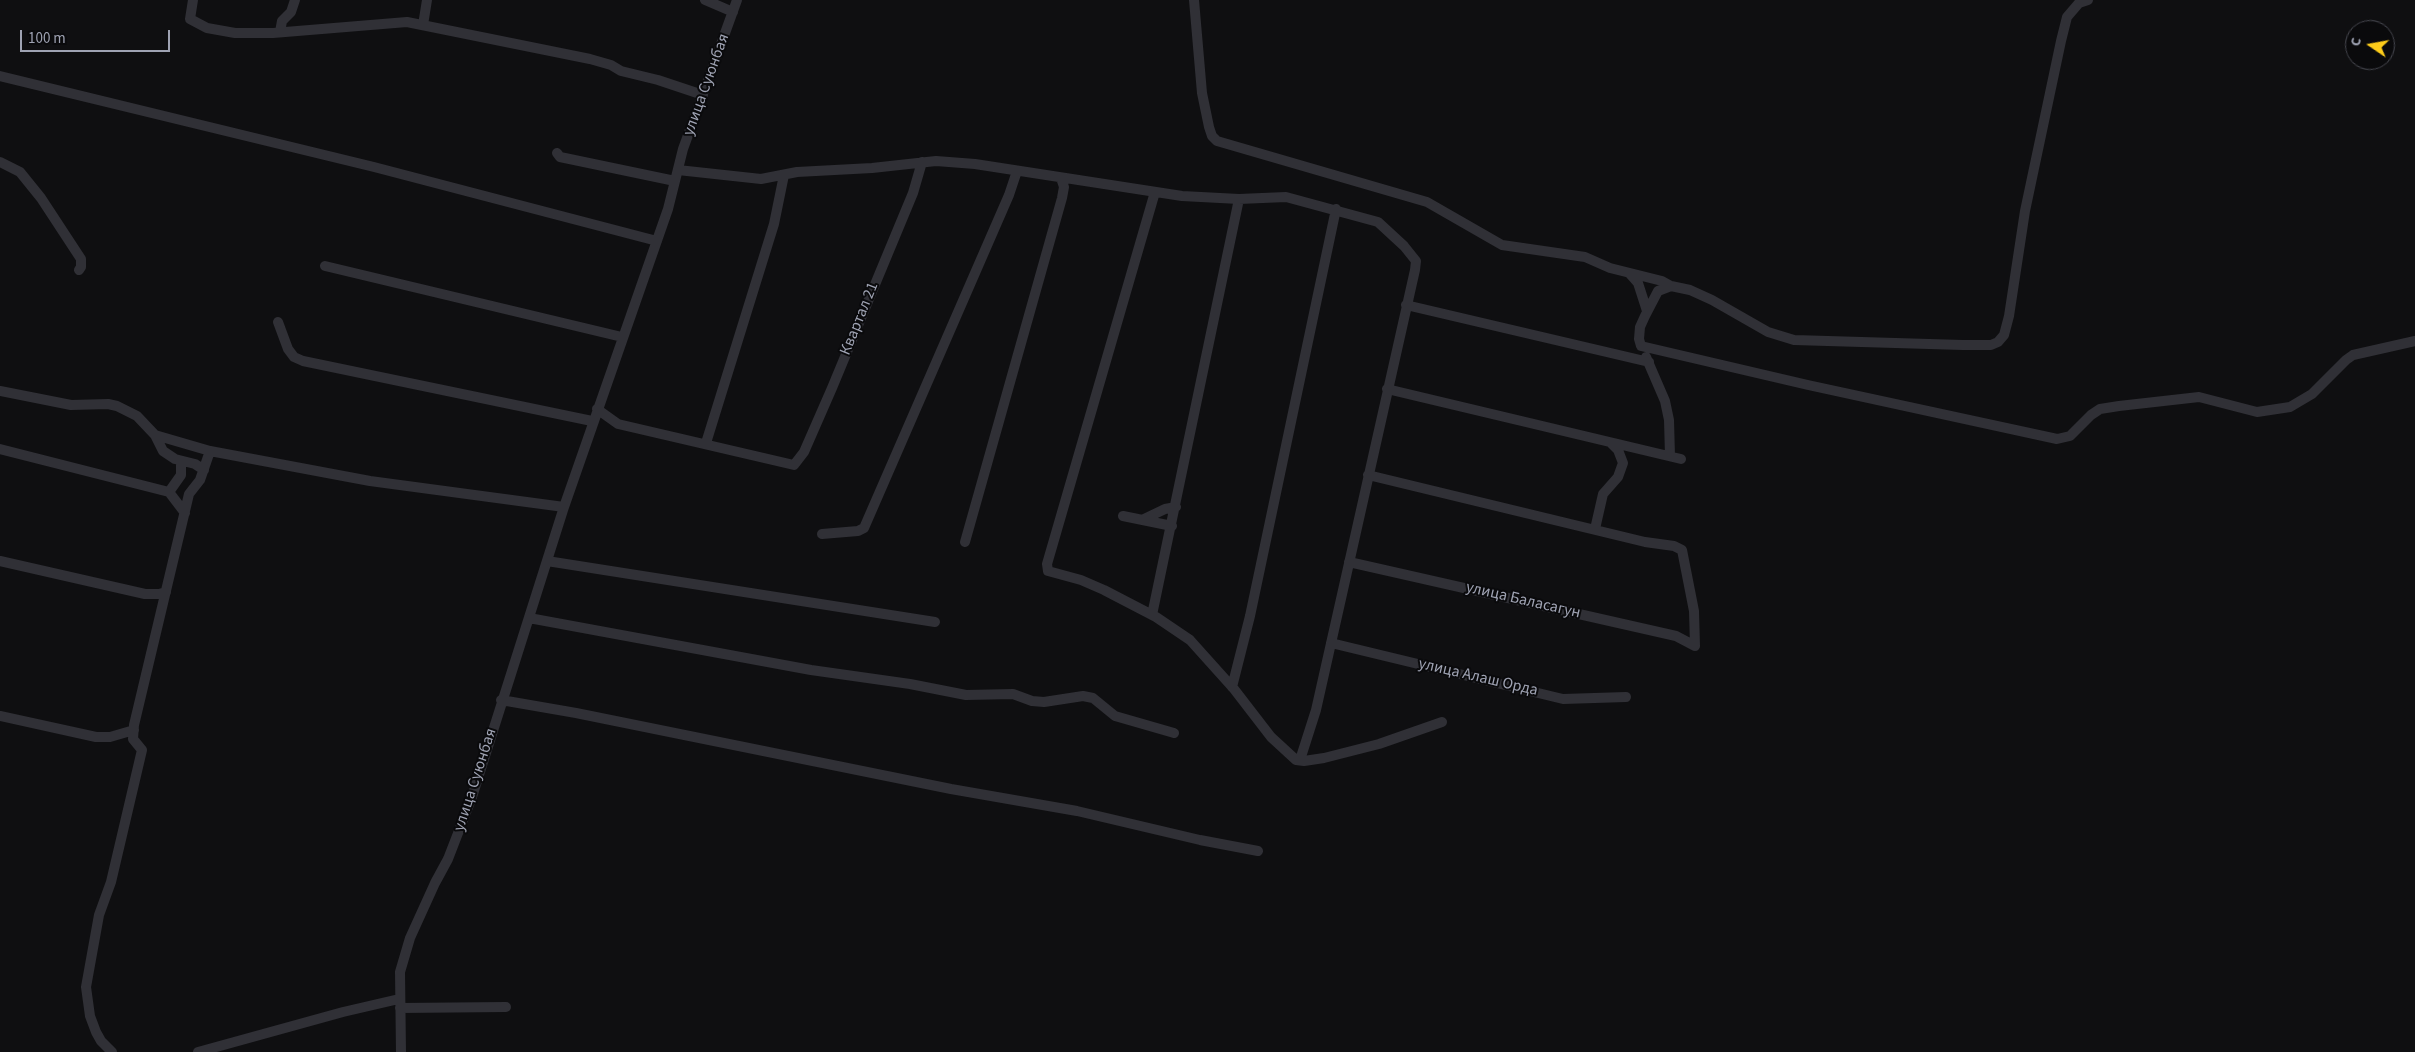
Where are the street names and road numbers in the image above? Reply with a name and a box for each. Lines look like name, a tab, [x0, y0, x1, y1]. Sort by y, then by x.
street label: улица Суюнбая	[680, 31, 734, 139]
street label: Квартал 21	[837, 280, 883, 358]
street label: улица Баласагун	[1464, 578, 1582, 624]
street label: улица Алаш Орда	[1416, 655, 1540, 701]
street label: улица Суюнбая	[450, 726, 502, 834]

